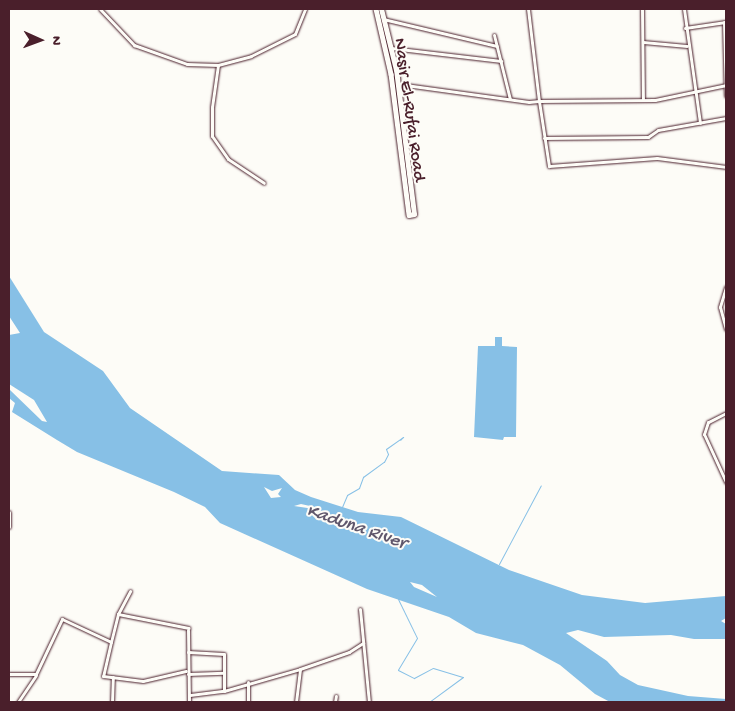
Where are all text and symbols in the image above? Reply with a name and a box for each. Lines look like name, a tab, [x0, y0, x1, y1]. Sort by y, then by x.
north arrow	[15, 15, 65, 65]
text: N	[47, 36, 64, 45]
street label: Nasir El-Rufai Road	[387, 37, 429, 183]
water label: Kaduna River	[303, 500, 409, 556]

